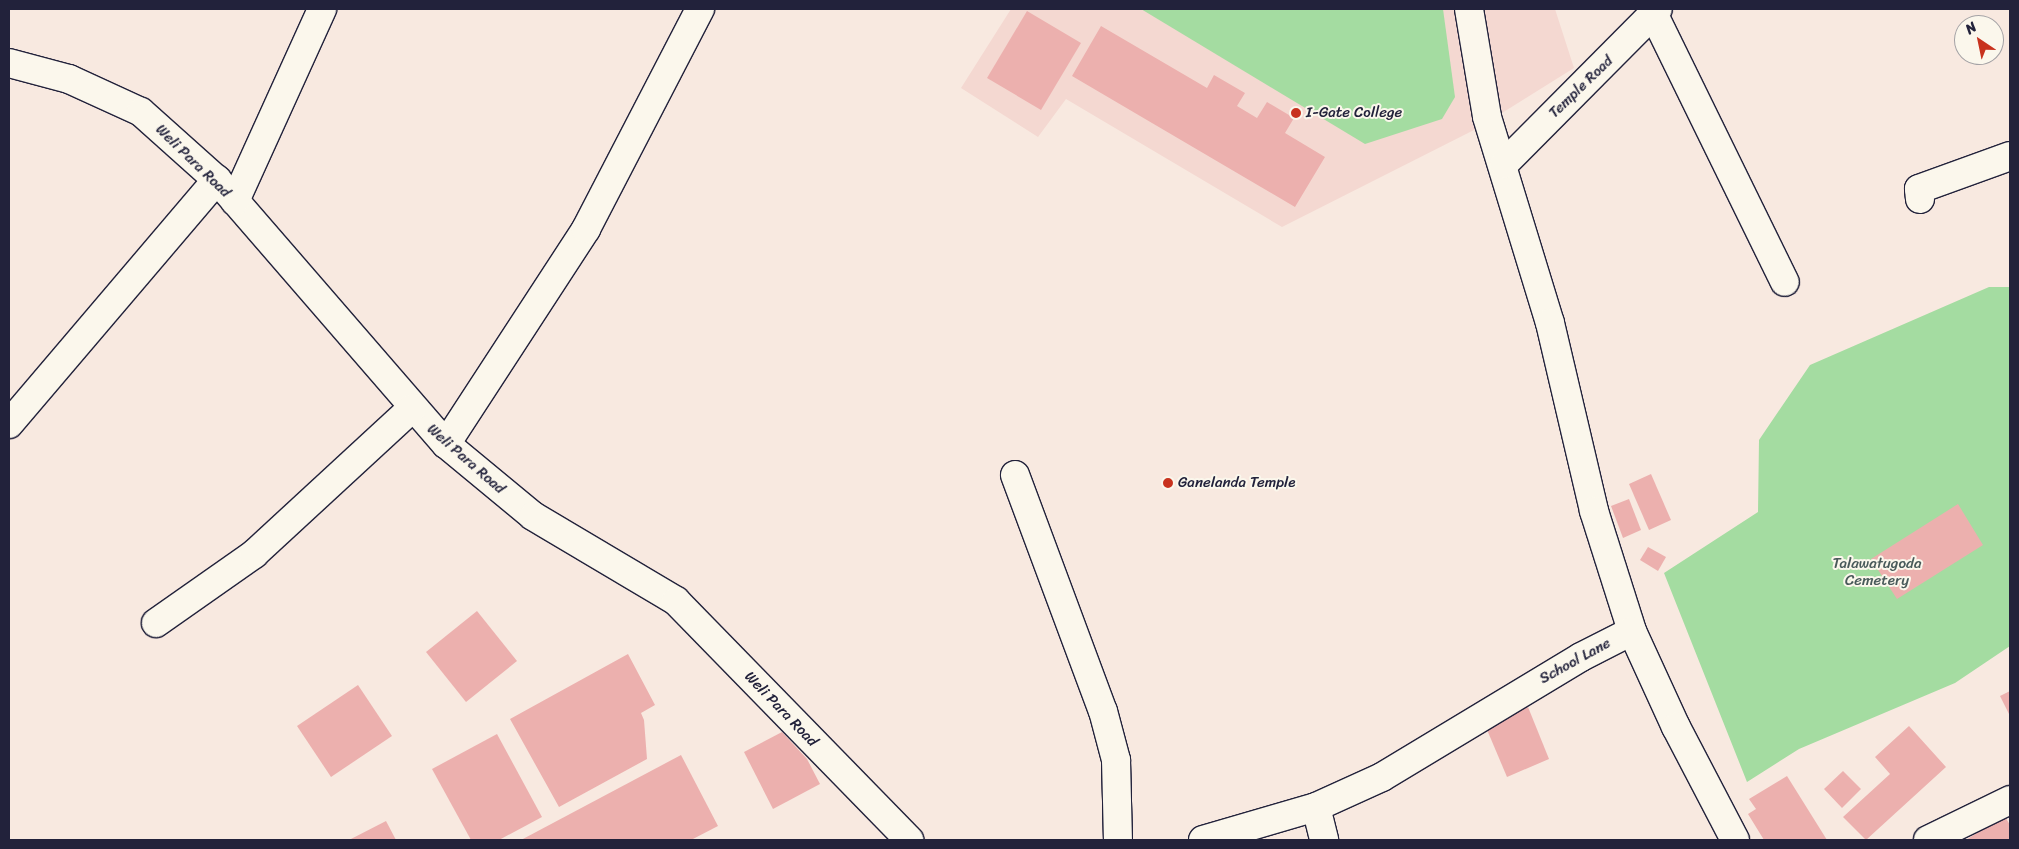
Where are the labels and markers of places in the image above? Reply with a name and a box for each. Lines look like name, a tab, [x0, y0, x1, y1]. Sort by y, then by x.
place label: I-Gate College	[1306, 104, 1402, 122]
marker: I-Gate College	[1290, 107, 1302, 119]
place label: Ganelanda Temple	[1178, 474, 1296, 492]
marker: Ganelanda Temple	[1162, 477, 1174, 489]

